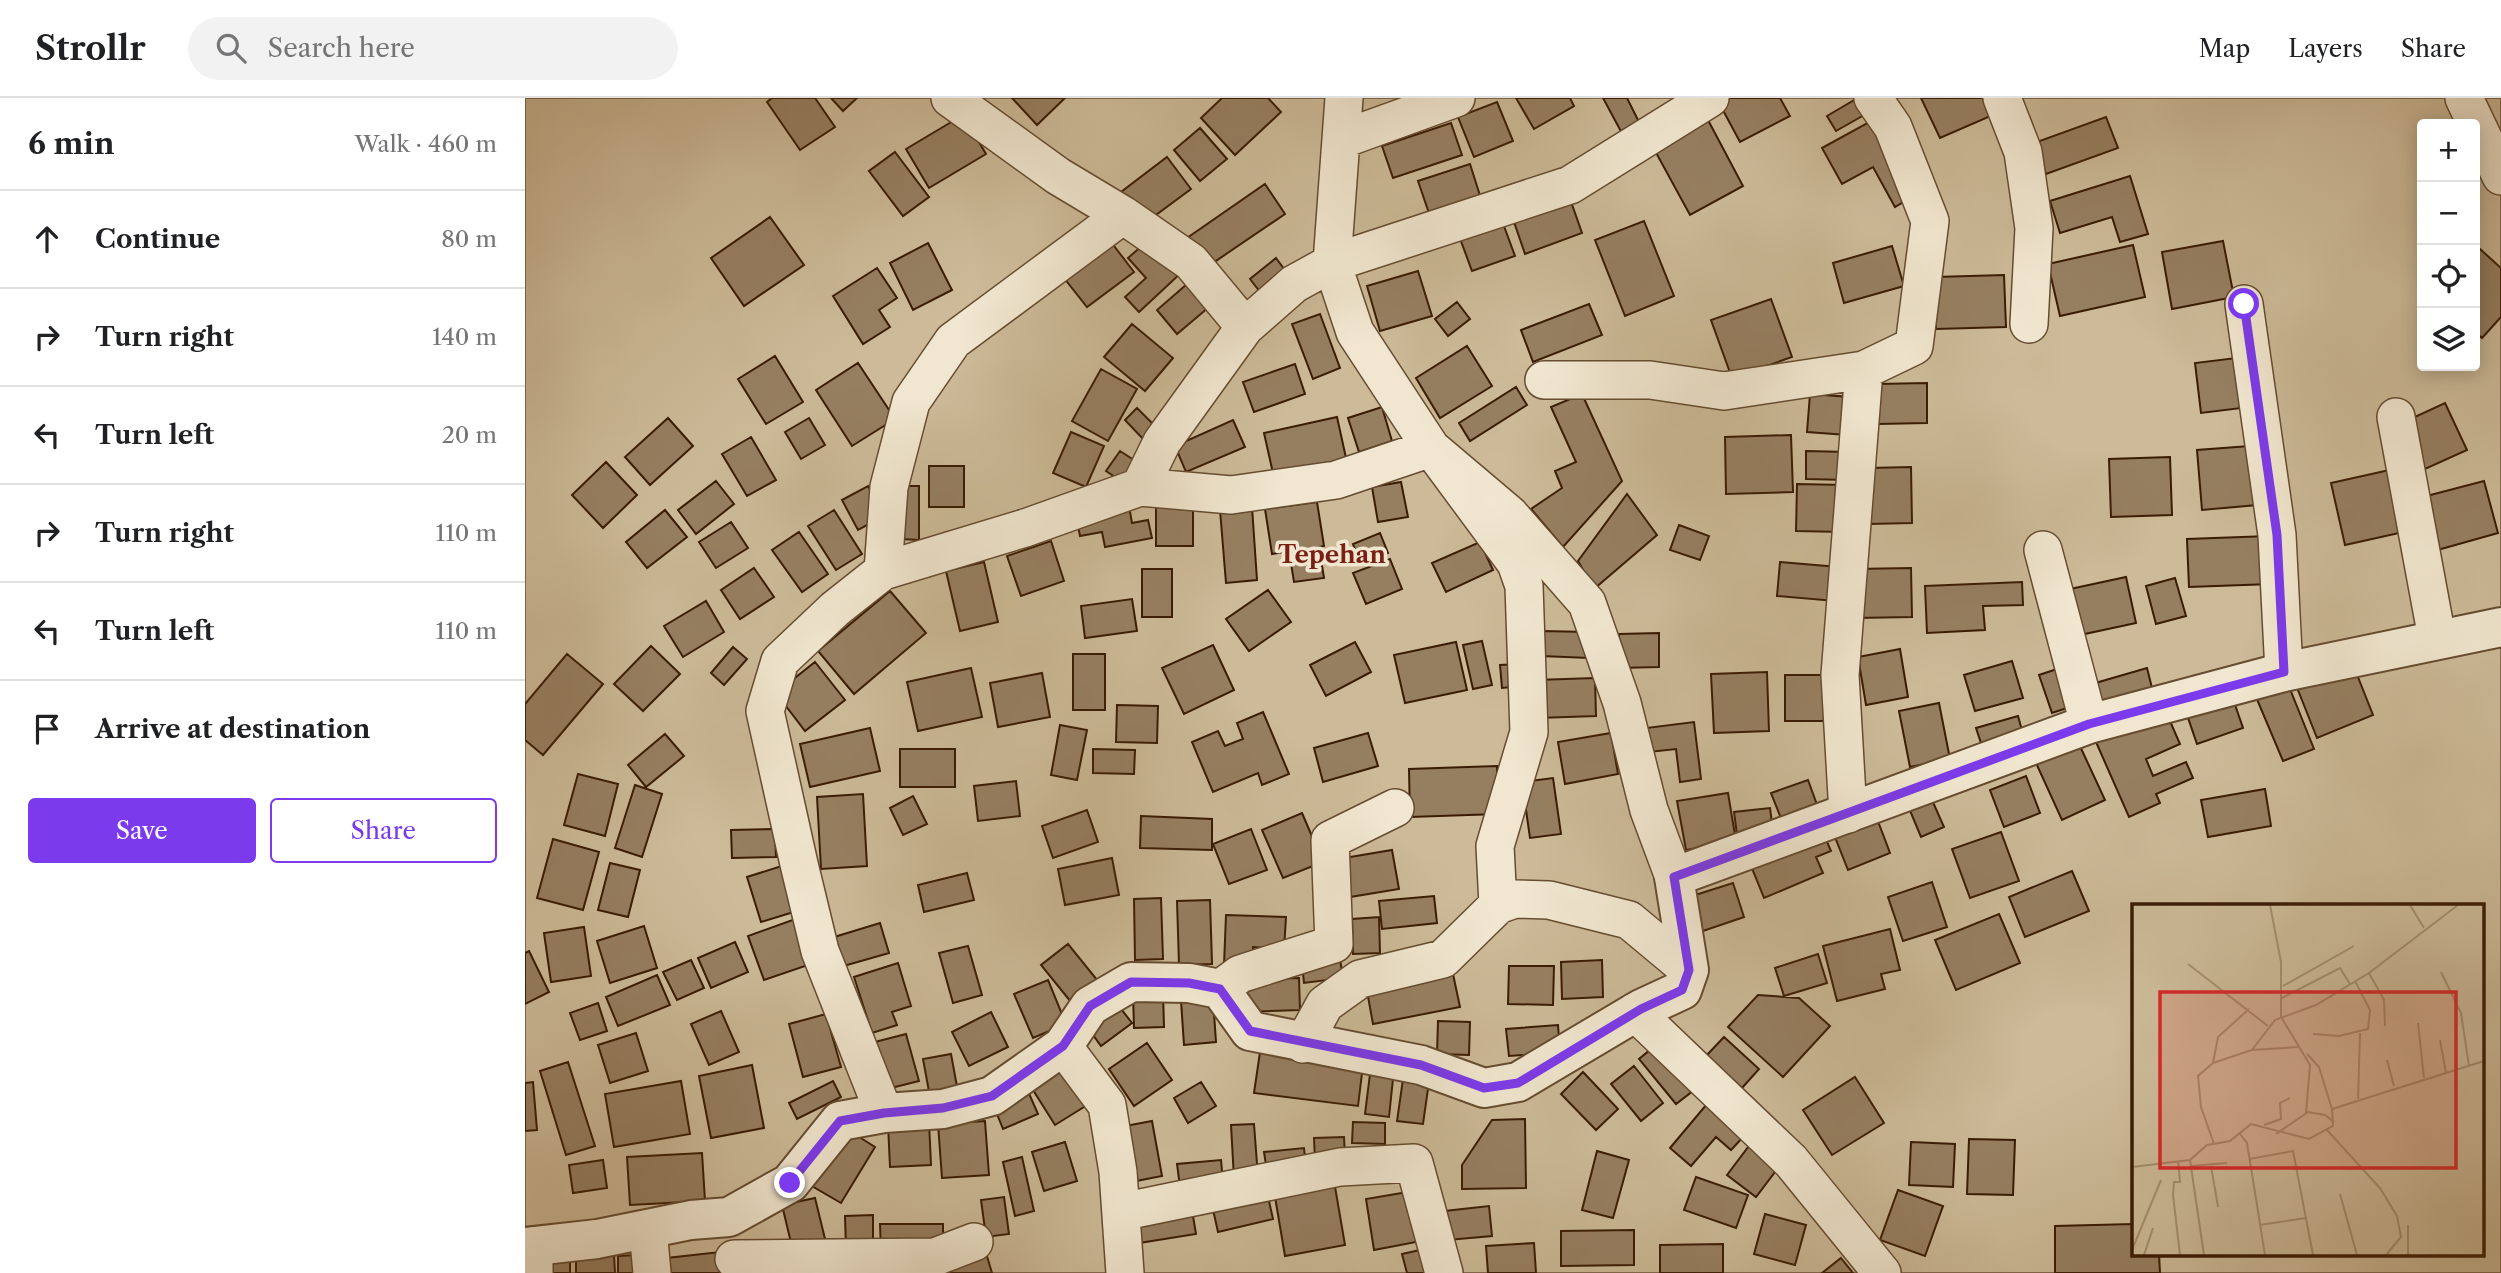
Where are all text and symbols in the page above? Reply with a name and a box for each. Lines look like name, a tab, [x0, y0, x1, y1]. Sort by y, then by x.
search box	[188, 17, 678, 80]
text: Strollr	[35, 28, 146, 69]
icon: search	[212, 29, 250, 67]
text: Search here	[268, 32, 415, 64]
text: Map	[2199, 34, 2250, 63]
text: Layers	[2288, 34, 2363, 63]
text: Share	[2401, 34, 2466, 63]
map controls	[2417, 119, 2480, 371]
button: +	[2417, 119, 2480, 182]
text: 6 min	[28, 125, 115, 162]
text: Walk · 460 m	[354, 130, 497, 158]
button: −	[2417, 182, 2480, 245]
icon: ahead	[28, 220, 66, 258]
text: Continue	[95, 223, 220, 255]
text: 80 m	[441, 225, 497, 253]
button: locate	[2417, 245, 2480, 308]
route start	[2228, 288, 2259, 319]
button: layers	[2417, 308, 2480, 371]
icon: right	[28, 318, 66, 356]
text: Turn right	[95, 321, 234, 353]
text: 140 m	[432, 323, 497, 351]
icon: left	[28, 416, 66, 454]
text: Turn left	[95, 419, 214, 451]
text: 20 m	[442, 421, 497, 449]
icon: right	[28, 514, 66, 552]
text: Turn right	[95, 517, 234, 549]
text: 110 m	[436, 519, 497, 547]
district label: Tepehan	[1278, 540, 1387, 569]
icon: left	[28, 612, 66, 650]
text: Turn left	[95, 615, 214, 647]
text: 110 m	[436, 617, 497, 645]
icon: arrive	[28, 710, 66, 748]
text: Arrive at destination	[95, 713, 370, 745]
button: Save	[28, 798, 256, 863]
button: Share	[270, 798, 497, 863]
inset map	[2132, 904, 2483, 1256]
route end	[774, 1167, 805, 1198]

